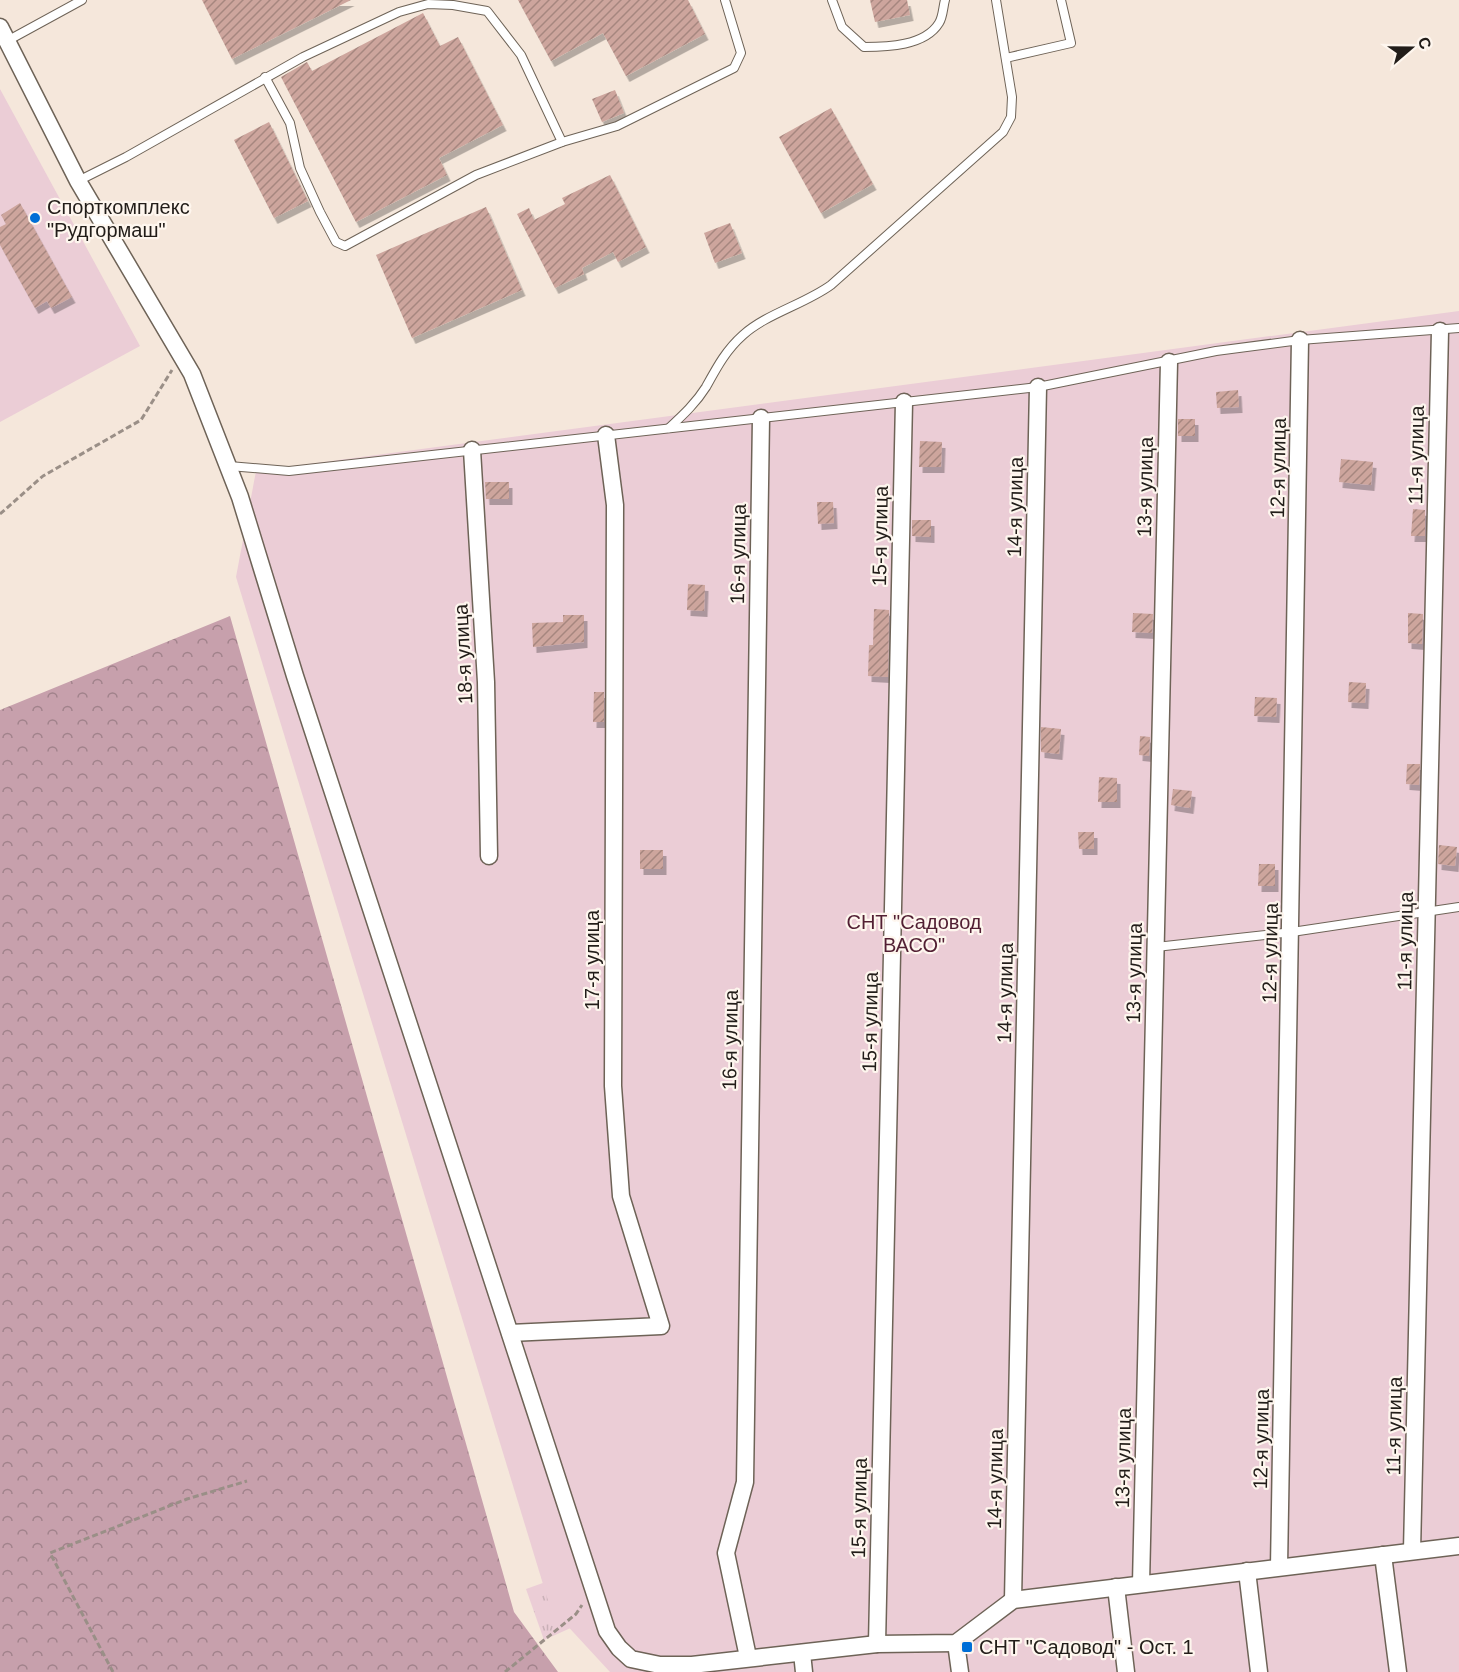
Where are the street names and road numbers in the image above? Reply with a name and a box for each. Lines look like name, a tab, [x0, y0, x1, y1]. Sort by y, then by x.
street label: 11-я улица	[1404, 405, 1428, 505]
street label: 12-я улица	[1266, 417, 1290, 518]
street label: 13-я улица	[1133, 436, 1157, 537]
street label: 14-я улица	[1003, 456, 1027, 557]
street label: 15-я улица	[868, 485, 892, 586]
street label: 16-я улица	[726, 503, 750, 604]
street label: 18-я улица	[449, 602, 477, 705]
street label: 11-я улица	[1393, 891, 1417, 991]
street label: 12-я улица	[1258, 902, 1282, 1003]
street label: 17-я улица	[581, 909, 603, 1010]
street label: 13-я улица	[1122, 922, 1146, 1023]
street label: 14-я улица	[993, 942, 1017, 1043]
street label: 15-я улица	[858, 971, 882, 1072]
street label: 16-я улица	[718, 989, 742, 1090]
street label: 11-я улица	[1382, 1376, 1406, 1476]
street label: 12-я улица	[1249, 1388, 1273, 1489]
street label: 13-я улица	[1111, 1407, 1135, 1508]
street label: 14-я улица	[983, 1428, 1007, 1529]
street label: 15-я улица	[847, 1457, 871, 1558]

